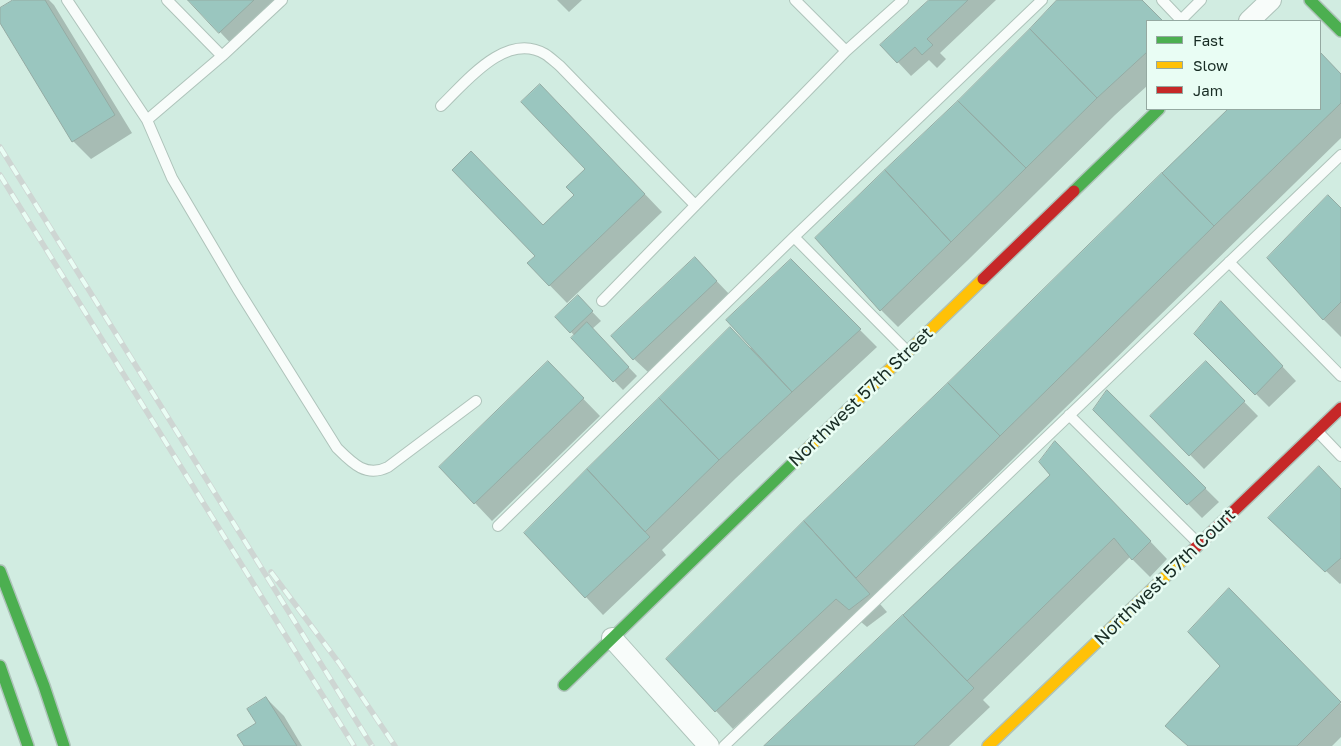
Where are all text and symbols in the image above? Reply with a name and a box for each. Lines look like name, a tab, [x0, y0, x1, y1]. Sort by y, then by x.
legend	[1146, 20, 1321, 110]
text: Fast	[1193, 31, 1224, 49]
text: Slow	[1193, 56, 1228, 74]
text: Jam	[1193, 81, 1223, 99]
street label: Northwest 57th Street	[784, 323, 938, 471]
street label: Northwest 57th Court	[1090, 504, 1240, 650]

